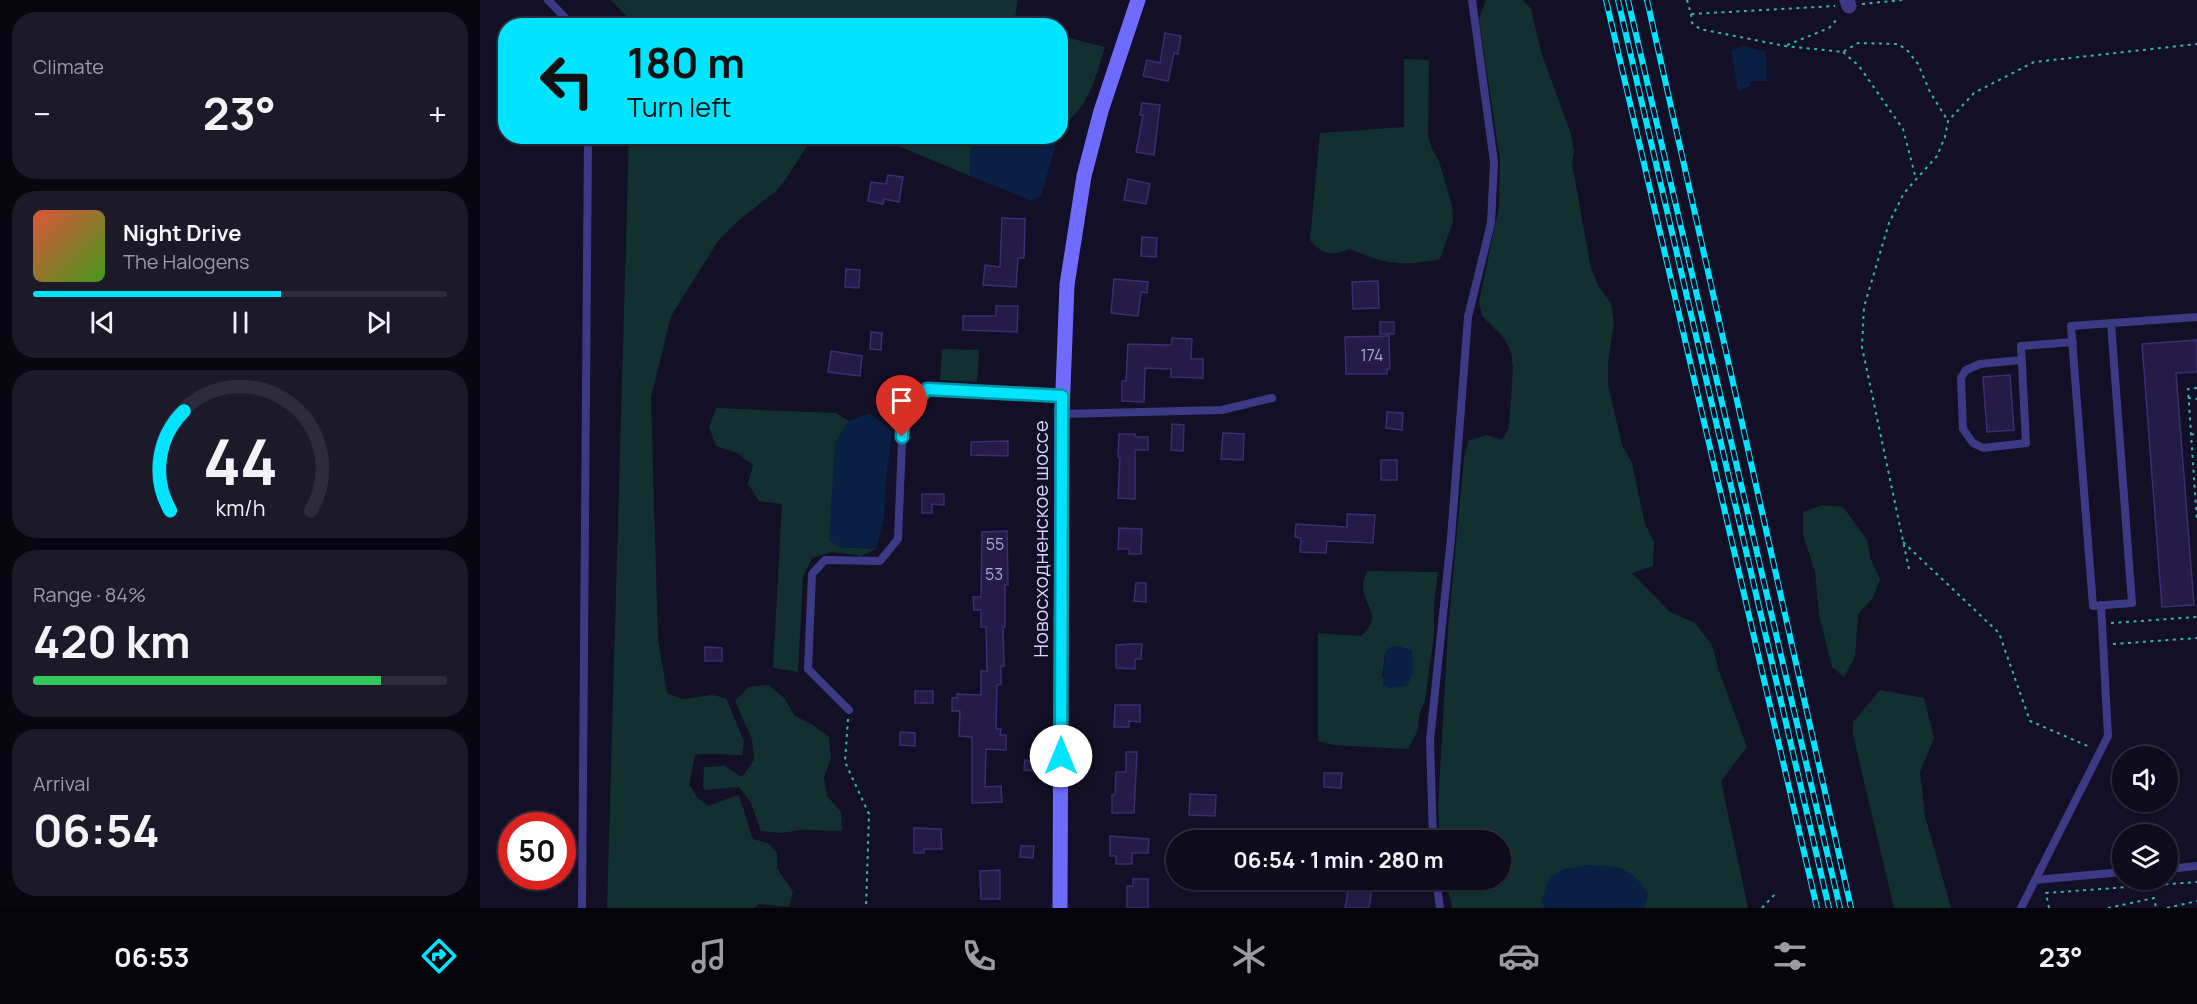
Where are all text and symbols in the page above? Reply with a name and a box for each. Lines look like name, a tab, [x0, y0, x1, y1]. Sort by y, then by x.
text: 180 m	[627, 33, 745, 91]
icon: left	[528, 42, 606, 120]
text: Climate	[33, 53, 104, 80]
text: 23°	[203, 82, 276, 144]
text: Turn left	[627, 88, 731, 125]
text: −	[33, 91, 51, 136]
text: +	[428, 91, 447, 136]
text: Night Drive	[123, 218, 242, 248]
text: The Halogens	[123, 248, 249, 275]
icon: previous	[86, 306, 119, 339]
icon: pause	[224, 306, 257, 339]
icon: next	[362, 306, 395, 339]
house number: 174	[1360, 344, 1384, 366]
pin	[876, 375, 927, 437]
icon: arrive	[885, 384, 918, 417]
text: 44	[202, 418, 278, 504]
street label: Новосходненское шоссе	[1027, 420, 1054, 658]
text: km/h	[215, 493, 265, 522]
house number: 55	[986, 533, 1004, 555]
house number: 53	[985, 563, 1003, 585]
text: Range · 84%	[33, 581, 146, 608]
text: 420 km	[33, 610, 190, 672]
position arrow	[1029, 724, 1093, 788]
map controls	[2112, 746, 2178, 890]
button: sound	[2112, 746, 2178, 812]
text: Arrival	[33, 770, 90, 797]
text: 06:54	[33, 799, 160, 861]
speed limit sign: 50	[498, 812, 576, 890]
button: layers	[2112, 824, 2178, 890]
text: 06:54 · 1 min · 280 m	[1233, 845, 1444, 875]
icon: directions	[418, 935, 460, 977]
icon: music	[688, 935, 730, 977]
icon: phone	[958, 935, 1000, 977]
icon: climate	[1228, 935, 1270, 977]
icon: car	[1498, 935, 1540, 977]
icon: filters	[1769, 935, 1811, 977]
text: 06:53	[114, 938, 189, 975]
text: 23°	[2039, 938, 2083, 975]

